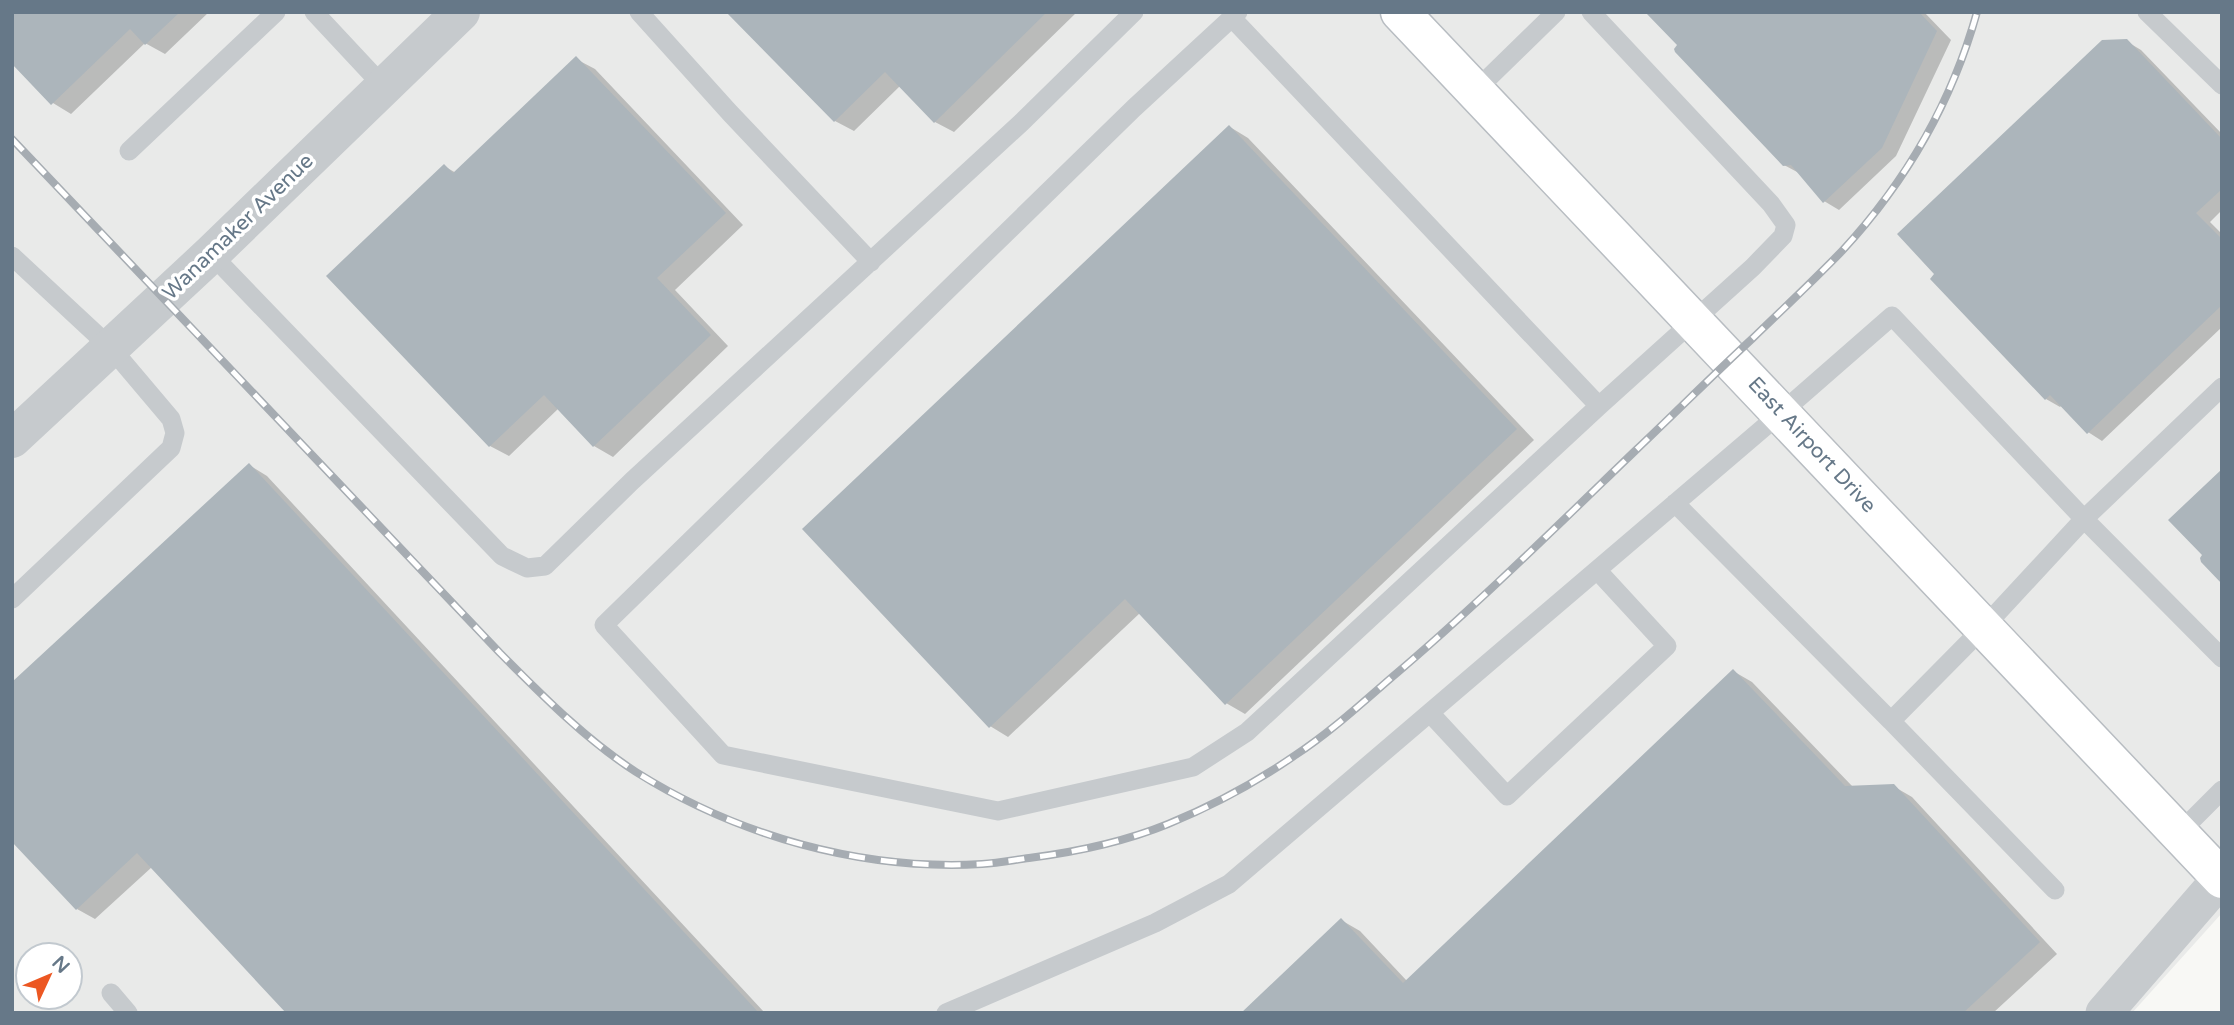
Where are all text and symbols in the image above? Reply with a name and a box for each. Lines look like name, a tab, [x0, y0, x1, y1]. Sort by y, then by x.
street label: Wanamaker Avenue	[158, 149, 319, 305]
street label: East Airport Drive	[1743, 372, 1881, 518]
north arrow	[14, 941, 84, 1011]
text: N	[47, 952, 74, 978]

